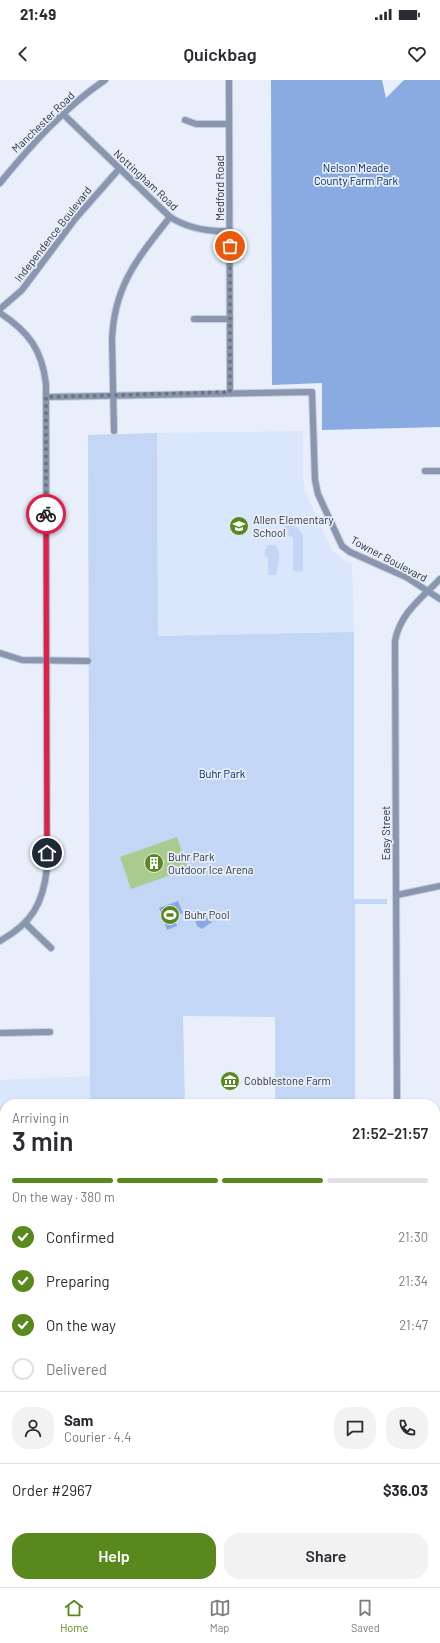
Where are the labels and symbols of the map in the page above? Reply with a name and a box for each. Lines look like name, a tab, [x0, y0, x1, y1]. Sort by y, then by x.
street label: Manchester Road	[9, 88, 77, 155]
street label: Nottingham Road	[111, 147, 181, 213]
street label: Medford Road	[213, 155, 226, 221]
park label: Nelson Meade County Farm Park	[314, 161, 399, 187]
street label: Independence Boulevard	[11, 183, 94, 284]
pin	[213, 229, 247, 263]
courier	[26, 494, 66, 534]
place label: Allen Elementary School	[253, 513, 334, 539]
school or university icon: Allen Elementary School	[228, 515, 250, 537]
street label: Towner Boulevard	[349, 533, 430, 584]
park label: Buhr Park	[199, 767, 246, 780]
street label: Easy Street	[379, 806, 392, 860]
pin	[30, 836, 64, 870]
place label: Buhr Park Outdoor Ice Arena	[168, 850, 253, 876]
building icon: Buhr Park Outdoor Ice Arena	[143, 852, 165, 874]
sports icon: Buhr Pool	[159, 904, 181, 926]
place label: Buhr Pool	[184, 908, 230, 921]
museum icon: Cobblestone Farm	[219, 1070, 241, 1092]
place label: Cobblestone Farm	[244, 1074, 331, 1087]

